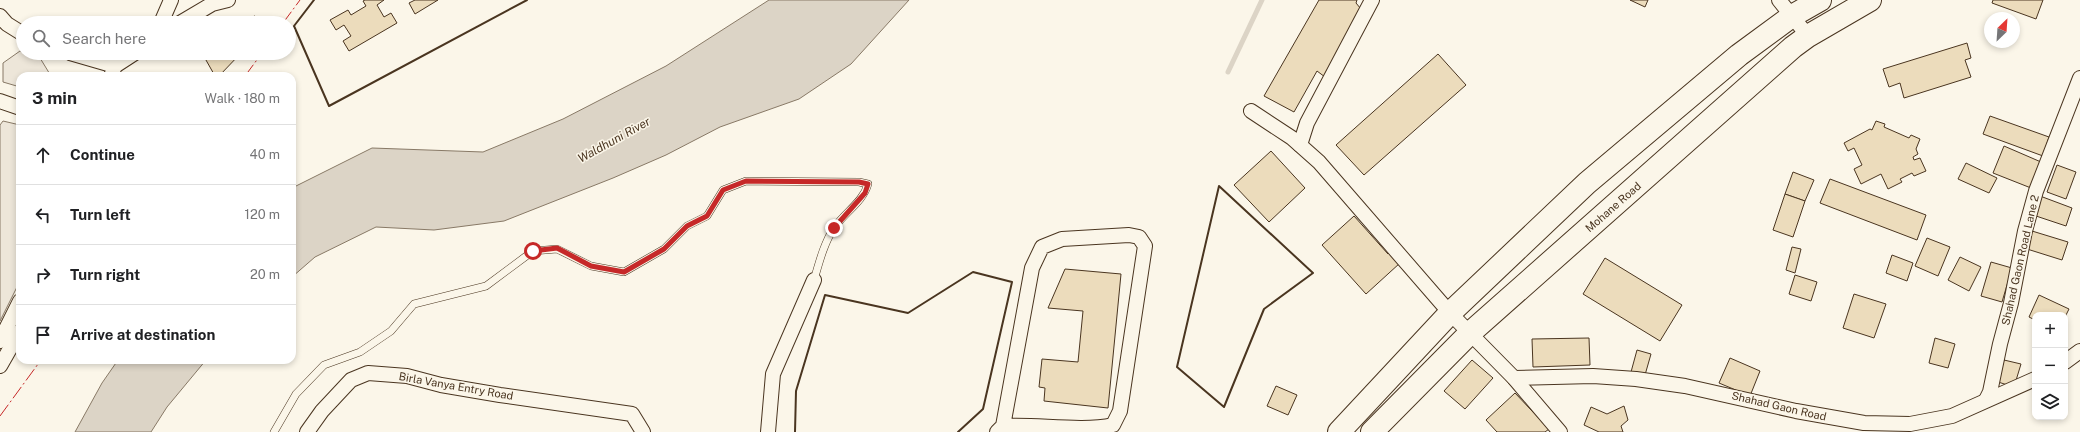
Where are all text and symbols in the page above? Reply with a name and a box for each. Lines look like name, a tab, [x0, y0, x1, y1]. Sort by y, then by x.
north arrow	[1984, 12, 2020, 48]
search box	[16, 16, 296, 60]
icon: search	[30, 27, 52, 49]
text: Search here	[62, 30, 146, 47]
text: 3 min	[32, 88, 77, 108]
text: Walk · 180 m	[205, 91, 280, 106]
water label: Waldhuni River	[575, 114, 653, 166]
icon: ahead	[32, 144, 54, 166]
text: Continue	[70, 146, 135, 163]
text: 40 m	[249, 147, 280, 162]
street label: Mohane Road	[1583, 180, 1643, 234]
street label: Shahad Gaon Road Lane 2	[1999, 193, 2041, 326]
icon: left	[32, 204, 54, 226]
text: Turn left	[70, 206, 131, 223]
text: 120 m	[245, 207, 280, 222]
route end	[825, 219, 843, 237]
route start	[524, 242, 542, 260]
icon: right	[32, 264, 54, 286]
text: Turn right	[70, 266, 140, 283]
text: 20 m	[250, 267, 280, 282]
map controls	[2032, 312, 2068, 420]
button: +	[2032, 312, 2068, 348]
icon: arrive	[32, 324, 54, 346]
text: Arrive at destination	[70, 326, 215, 343]
button: −	[2032, 348, 2068, 384]
street label: Birla Vanya Entry Road	[398, 370, 514, 402]
button: layers	[2032, 384, 2068, 420]
street label: Shahad Gaon Road	[1730, 389, 1828, 423]

